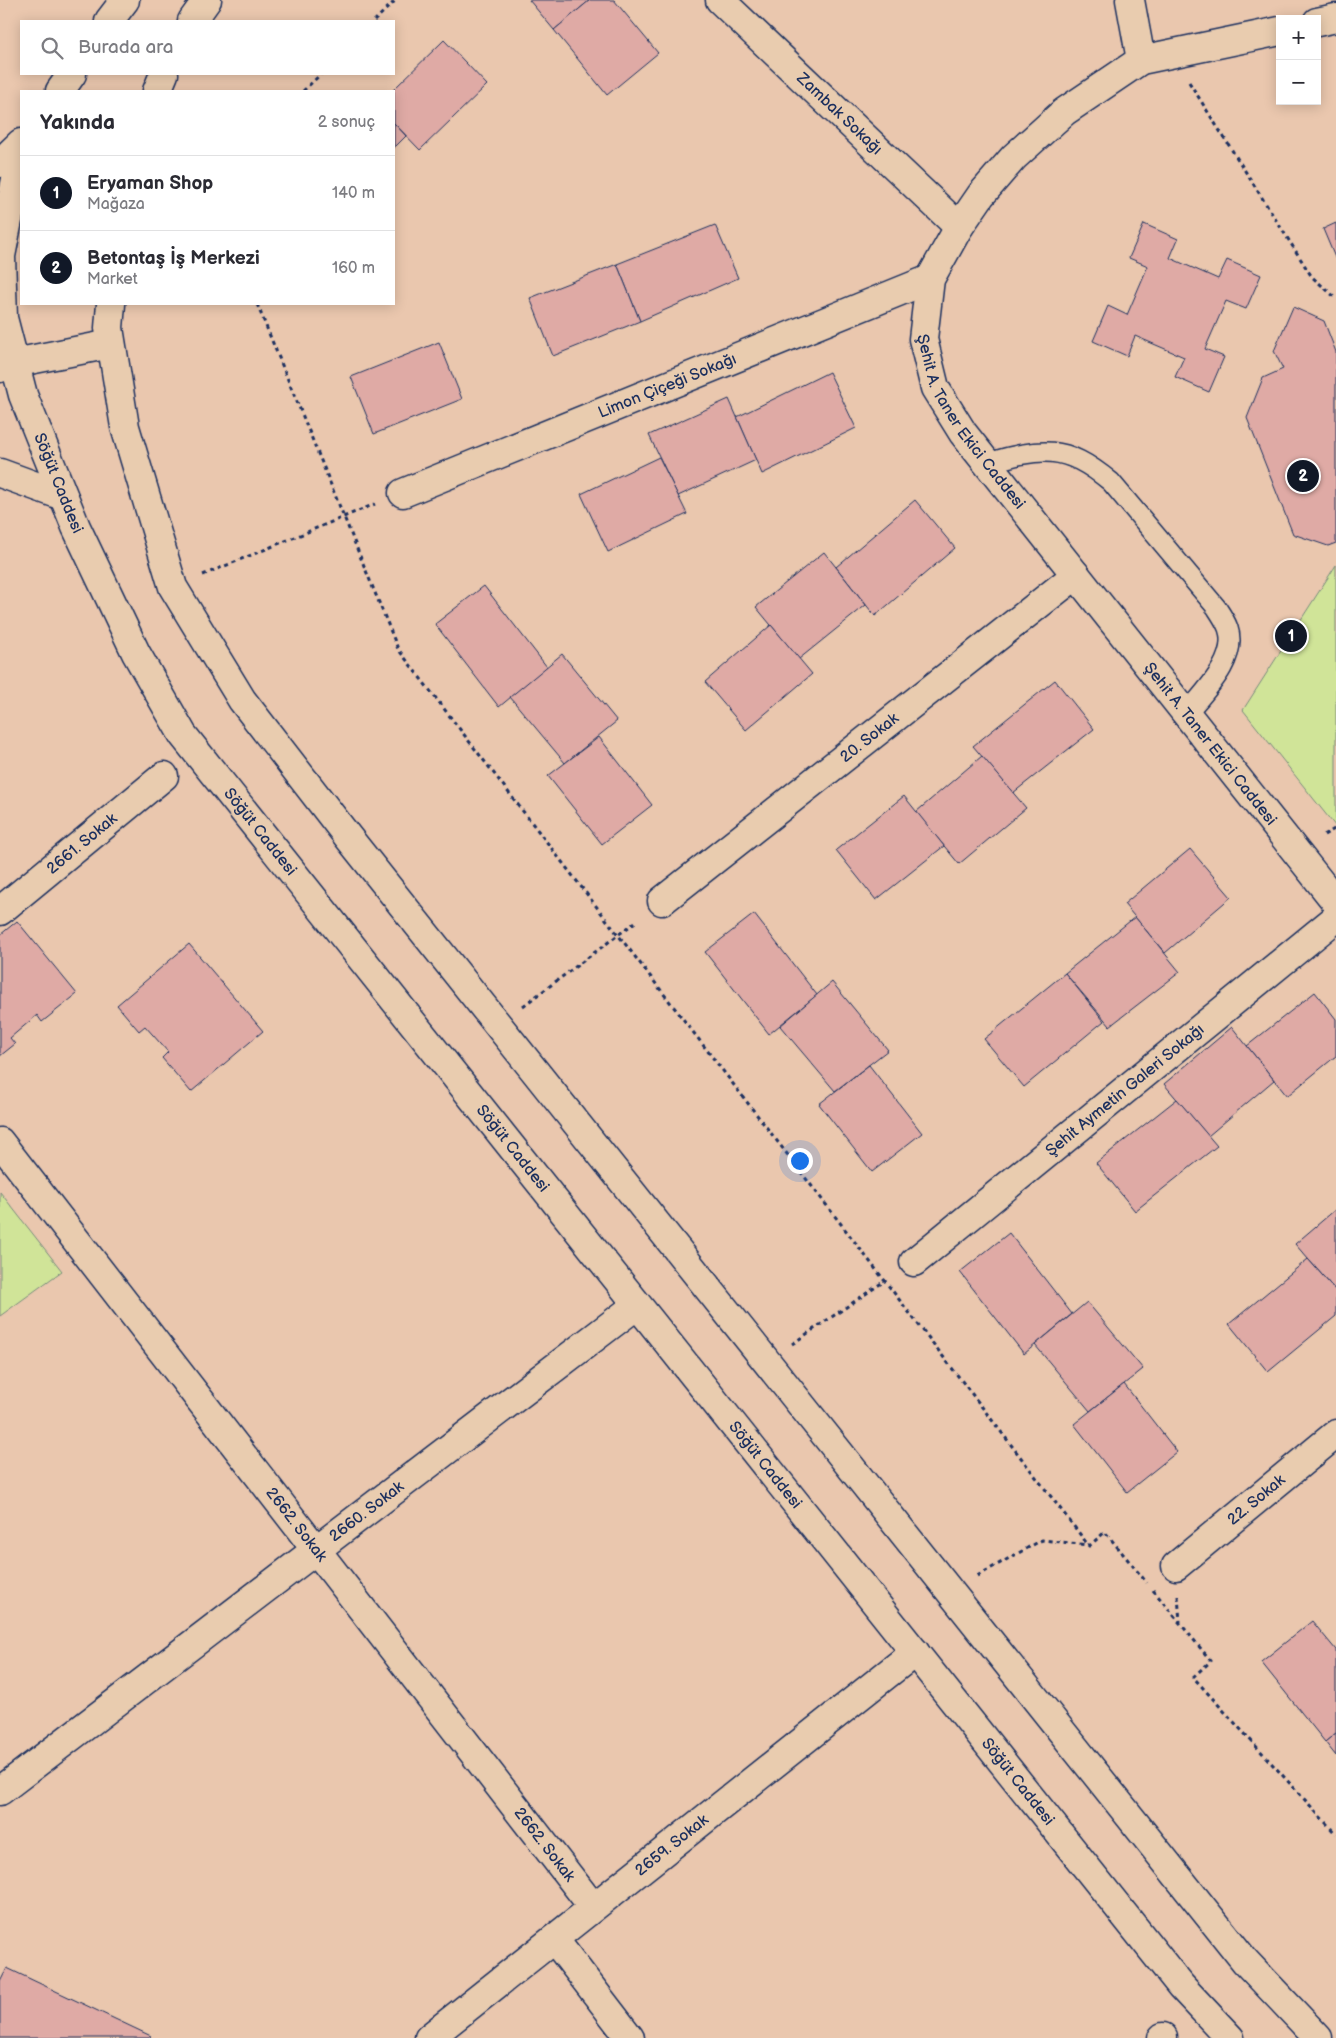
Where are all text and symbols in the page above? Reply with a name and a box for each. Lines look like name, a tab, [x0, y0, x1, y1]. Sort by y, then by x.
map controls	[1276, 15, 1321, 105]
button: +	[1276, 15, 1321, 60]
search box	[20, 20, 395, 75]
icon: search	[38, 34, 66, 62]
text: Burada ara	[78, 36, 174, 59]
button: −	[1276, 60, 1321, 105]
street label: Zambak Sokağı	[792, 68, 886, 159]
text: Yakında	[40, 110, 115, 135]
text: 2 sonuç	[318, 113, 375, 132]
text: Eryaman Shop	[87, 172, 213, 195]
text: 1	[53, 184, 59, 203]
text: 140 m	[332, 184, 375, 203]
text: Mağaza	[87, 195, 145, 214]
text: Betontaş İş Merkezi	[87, 247, 260, 270]
text: 2	[51, 259, 61, 278]
text: 160 m	[332, 259, 375, 278]
text: Market	[87, 270, 138, 289]
street label: Şehit A. Taner Ekici Caddesi	[913, 332, 1029, 513]
street label: Limon Çiçeği Sokağı	[595, 349, 739, 422]
street label: Söğüt Caddesi	[30, 430, 87, 537]
pin: 2	[1287, 457, 1319, 495]
pin: 1	[1275, 617, 1307, 655]
street label: Şehit A. Taner Ekici Caddesi	[1140, 659, 1281, 829]
street label: 20. Sokak	[836, 709, 903, 767]
street label: Söğüt Caddesi	[220, 784, 301, 879]
street label: 2661. Sokak	[43, 809, 121, 878]
street label: Şehit Aymetin Galeri Sokağı	[1042, 1020, 1208, 1160]
street label: Söğüt Caddesi	[472, 1101, 553, 1196]
your location	[787, 1148, 813, 1174]
street label: Söğüt Caddesi	[725, 1418, 806, 1513]
street label: 22. Sokak	[1223, 1470, 1289, 1529]
street label: 2660. Sokak	[325, 1477, 408, 1546]
street label: 2662. Sokak	[262, 1484, 331, 1566]
street label: Söğüt Caddesi	[977, 1734, 1059, 1829]
street label: 2662. Sokak	[510, 1804, 579, 1886]
street label: 2659. Sokak	[631, 1810, 712, 1880]

